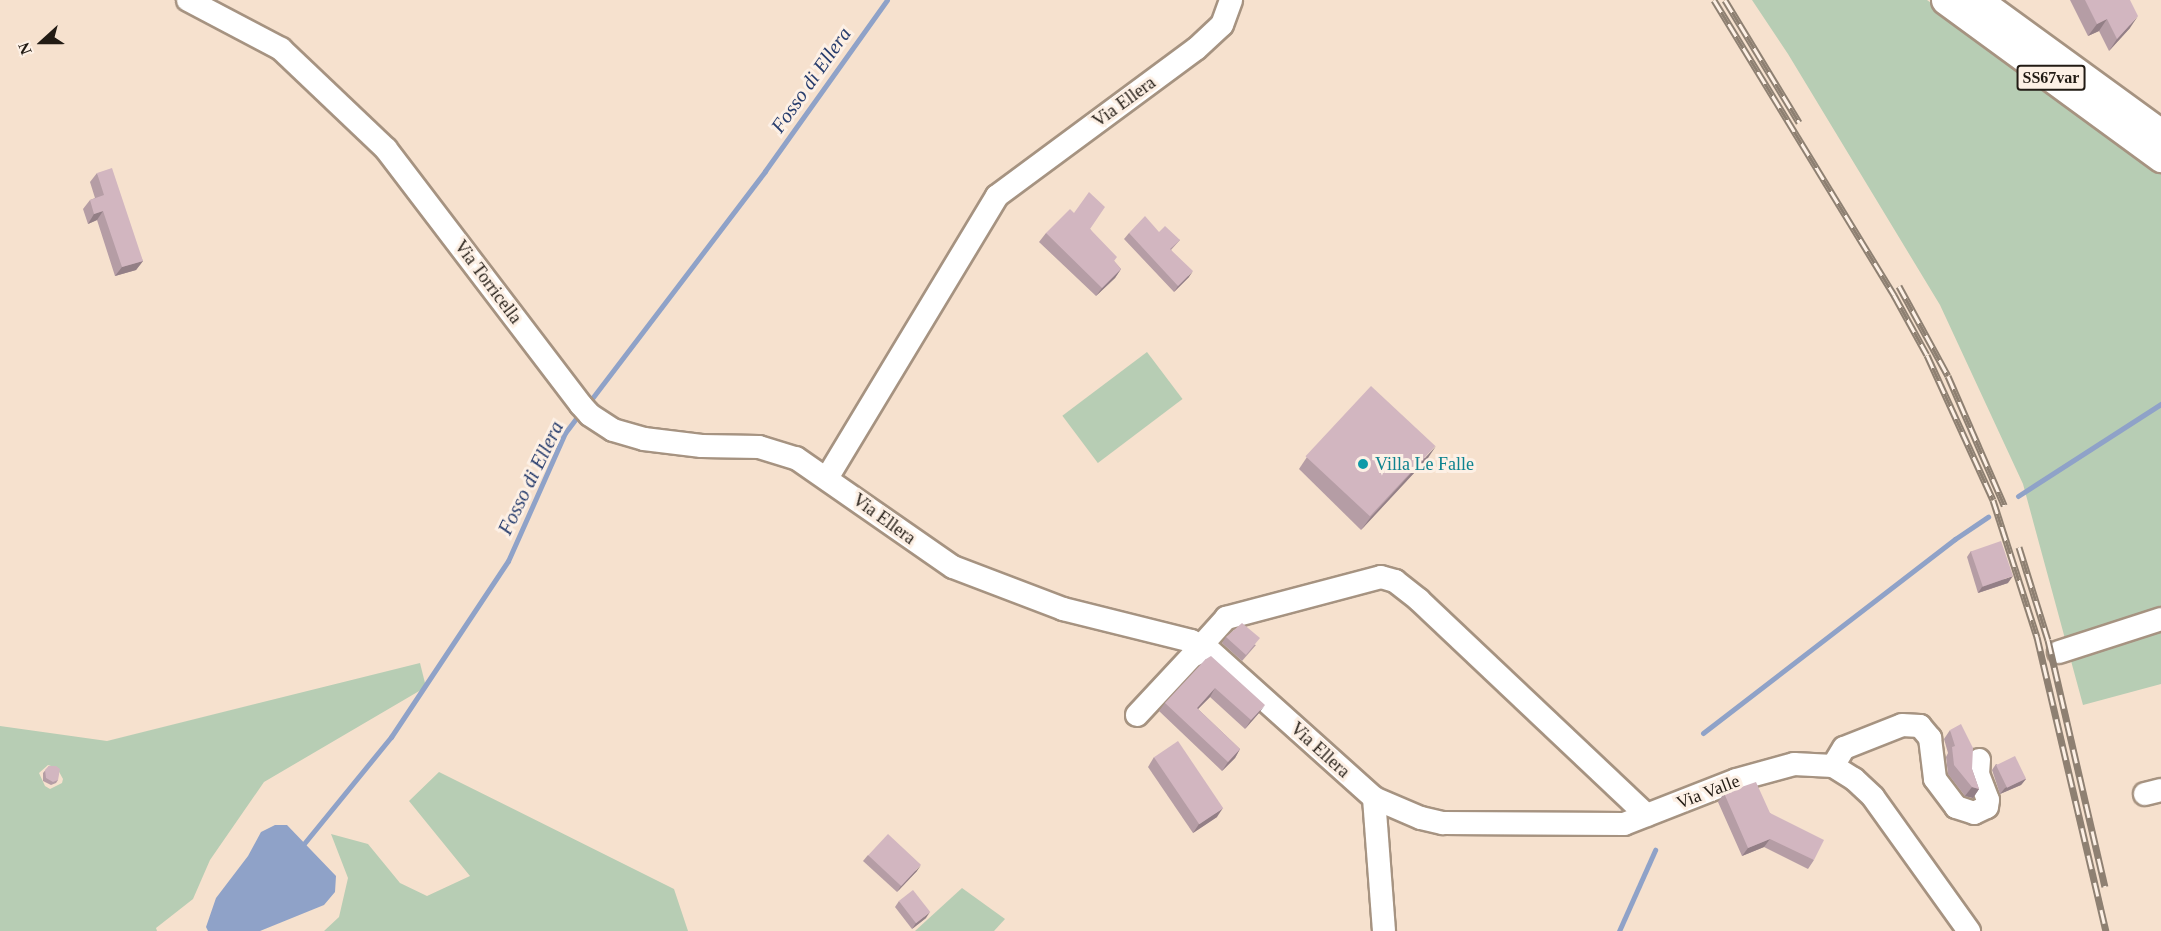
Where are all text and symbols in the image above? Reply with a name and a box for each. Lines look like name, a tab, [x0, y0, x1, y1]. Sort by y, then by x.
north arrow	[12, 12, 72, 72]
water label: Fosso di Ellera	[766, 23, 856, 137]
text: N	[15, 40, 35, 57]
road number: SS67var	[2016, 65, 2086, 91]
street label: Via Ellera	[1088, 72, 1160, 132]
street label: Via Torricella	[450, 236, 526, 328]
water label: Fosso di Ellera	[493, 417, 569, 539]
place label: Villa Le Falle	[1375, 453, 1474, 475]
marker: Villa Le Falle	[1356, 457, 1370, 471]
street label: Via Ellera	[848, 489, 920, 549]
street label: Via Ellera	[1286, 718, 1354, 782]
street label: Via Valle	[1673, 770, 1743, 814]

